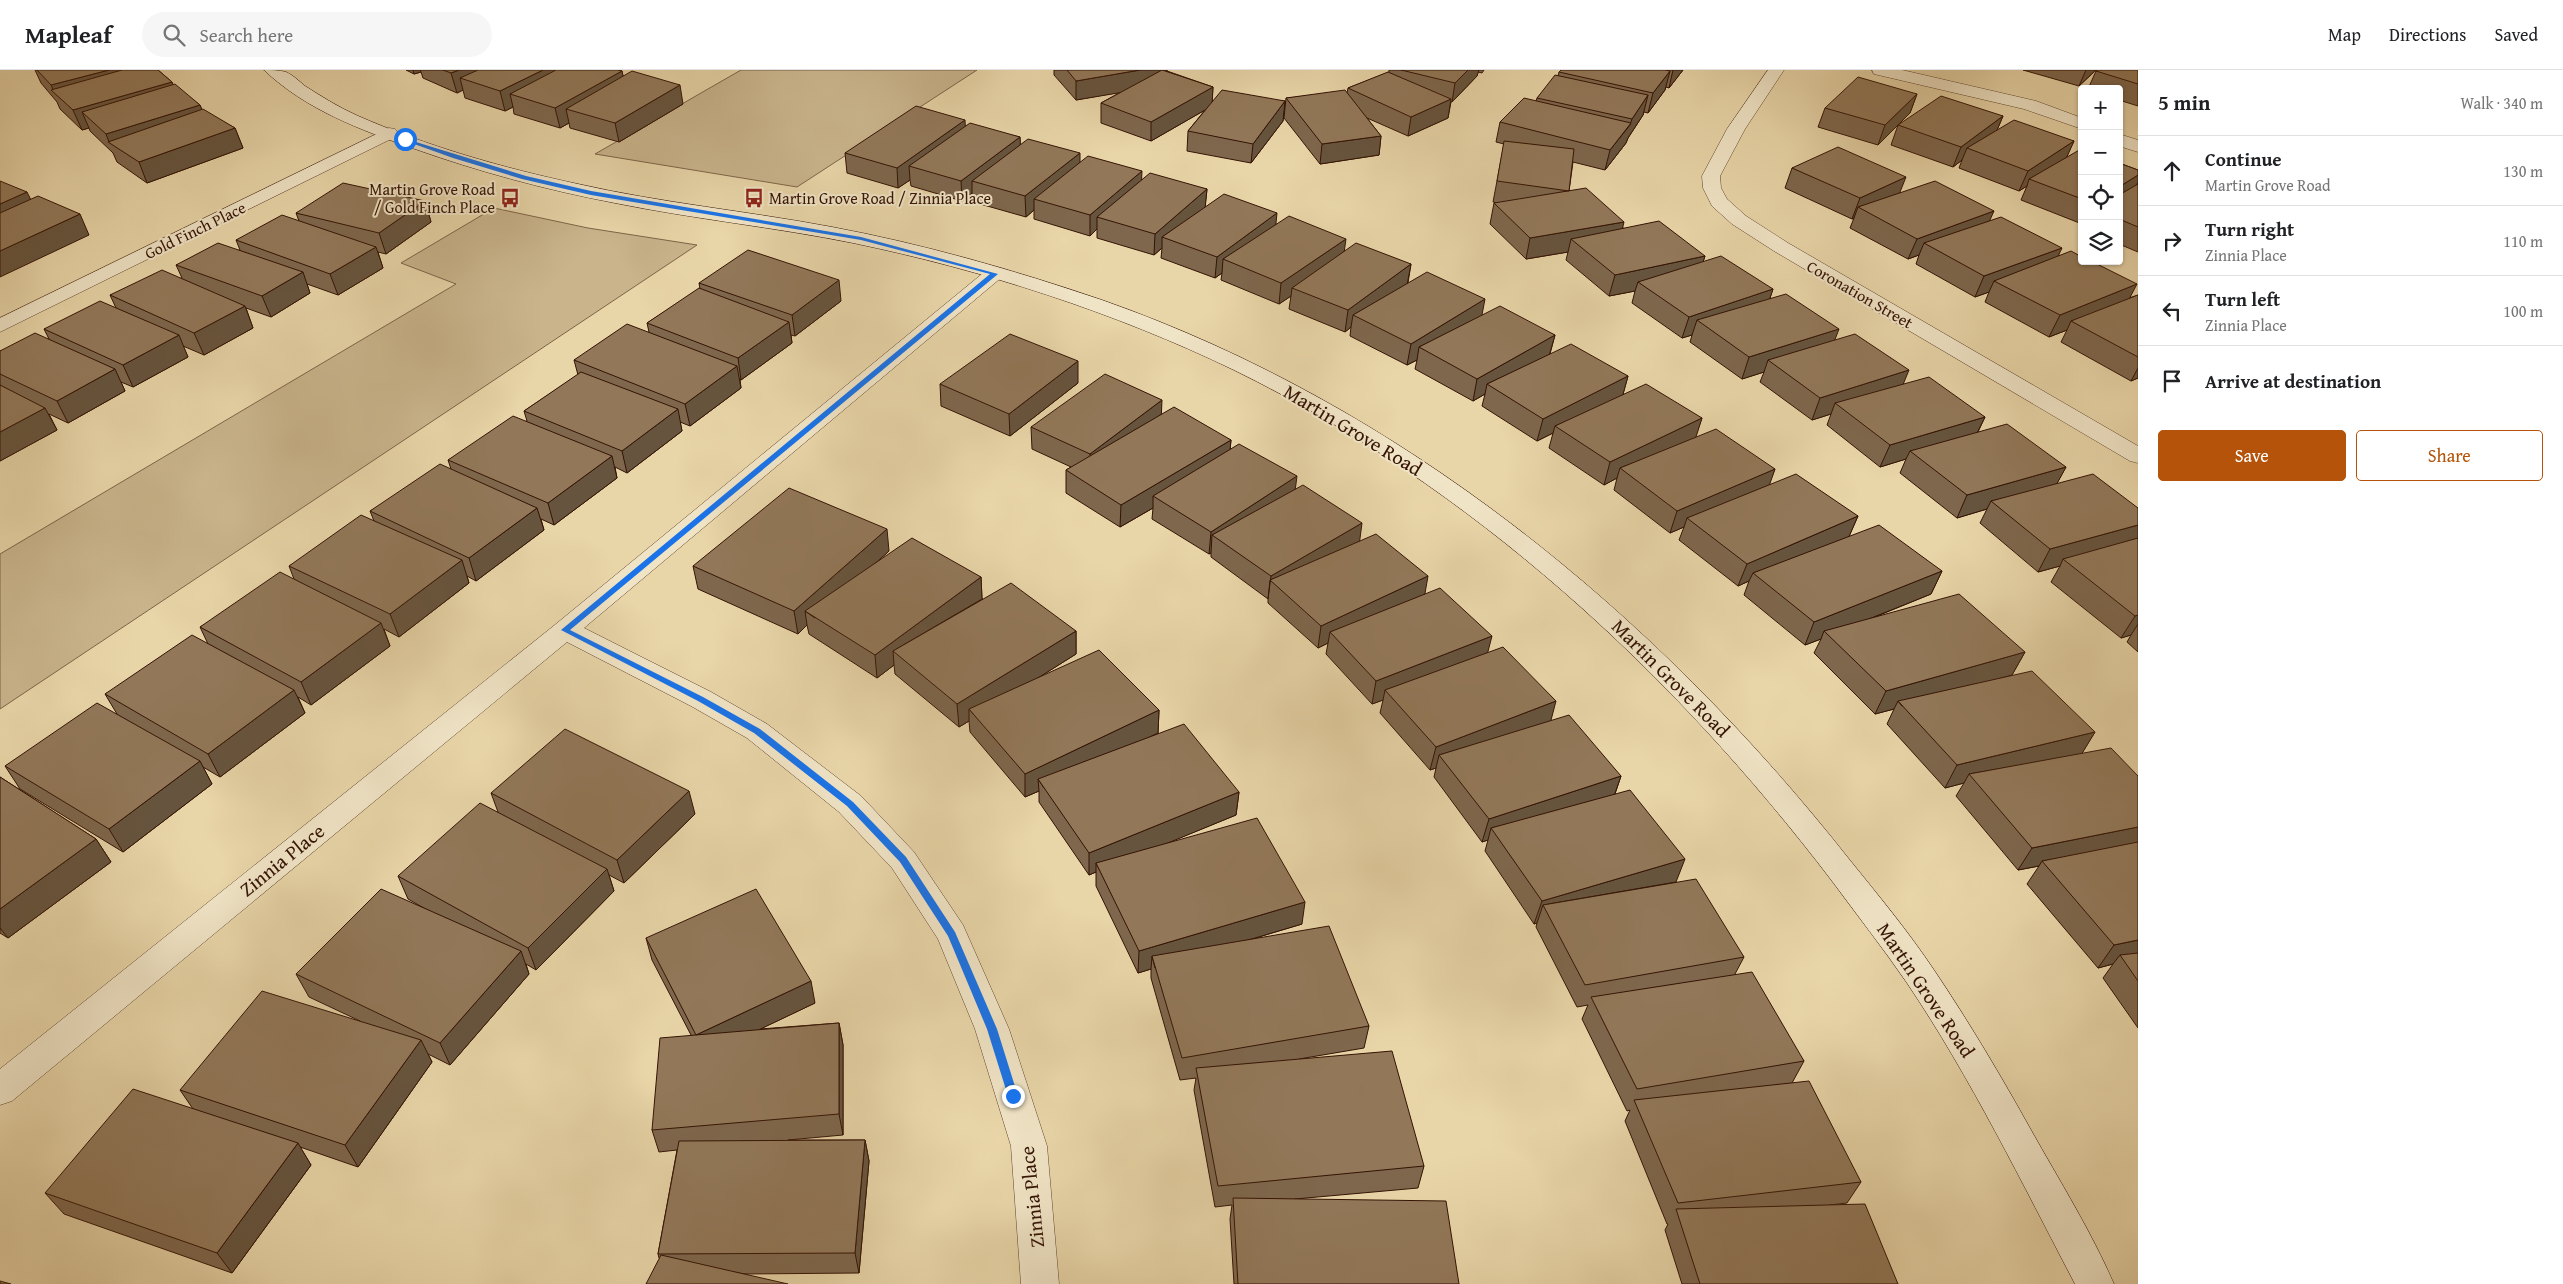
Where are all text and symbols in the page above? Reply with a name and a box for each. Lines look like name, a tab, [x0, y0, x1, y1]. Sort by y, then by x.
search box	[142, 12, 492, 57]
text: Mapleaf	[25, 17, 112, 52]
icon: search	[160, 21, 188, 49]
text: Search here	[200, 21, 293, 49]
text: Map	[2328, 21, 2361, 48]
text: Directions	[2389, 21, 2466, 48]
text: Saved	[2494, 21, 2538, 48]
map controls	[2078, 85, 2123, 265]
button: +	[2078, 85, 2123, 130]
text: 5 min	[2158, 87, 2210, 118]
text: Walk · 340 m	[2460, 91, 2543, 115]
route start	[394, 128, 417, 151]
button: −	[2078, 130, 2123, 175]
text: Continue	[2205, 145, 2282, 173]
icon: ahead	[2158, 157, 2186, 185]
text: 130 m	[2503, 159, 2543, 183]
text: Martin Grove Road	[2205, 173, 2331, 197]
button: locate	[2078, 175, 2123, 220]
place label: Martin Grove Road / Gold Finch Place	[369, 177, 495, 219]
place label: Martin Grove Road / Zinnia Place	[769, 186, 991, 210]
bus stop icon: Martin Grove Road / Gold Finch Place	[499, 187, 521, 209]
bus stop icon: Martin Grove Road / Zinnia Place	[743, 187, 765, 209]
street label: Gold Finch Place	[140, 195, 250, 265]
text: Turn right	[2205, 215, 2294, 243]
button: layers	[2078, 220, 2123, 265]
icon: right	[2158, 227, 2186, 255]
text: 110 m	[2503, 229, 2543, 253]
text: Zinnia Place	[2205, 243, 2287, 267]
street label: Coronation Street	[1802, 254, 1918, 334]
text: Turn left	[2205, 285, 2280, 313]
icon: left	[2158, 297, 2186, 325]
text: 100 m	[2503, 299, 2543, 323]
text: Zinnia Place	[2205, 313, 2287, 337]
icon: arrive	[2158, 367, 2186, 395]
text: Arrive at destination	[2205, 367, 2381, 395]
street label: Martin Grove Road	[1278, 377, 1428, 483]
button: Save	[2158, 430, 2346, 481]
button: Share	[2356, 430, 2543, 481]
street label: Martin Grove Road	[1606, 612, 1737, 744]
street label: Zinnia Place	[233, 816, 331, 903]
street label: Martin Grove Road	[1870, 917, 1983, 1063]
route end	[1002, 1085, 1025, 1108]
street label: Zinnia Place	[1012, 1145, 1051, 1249]

